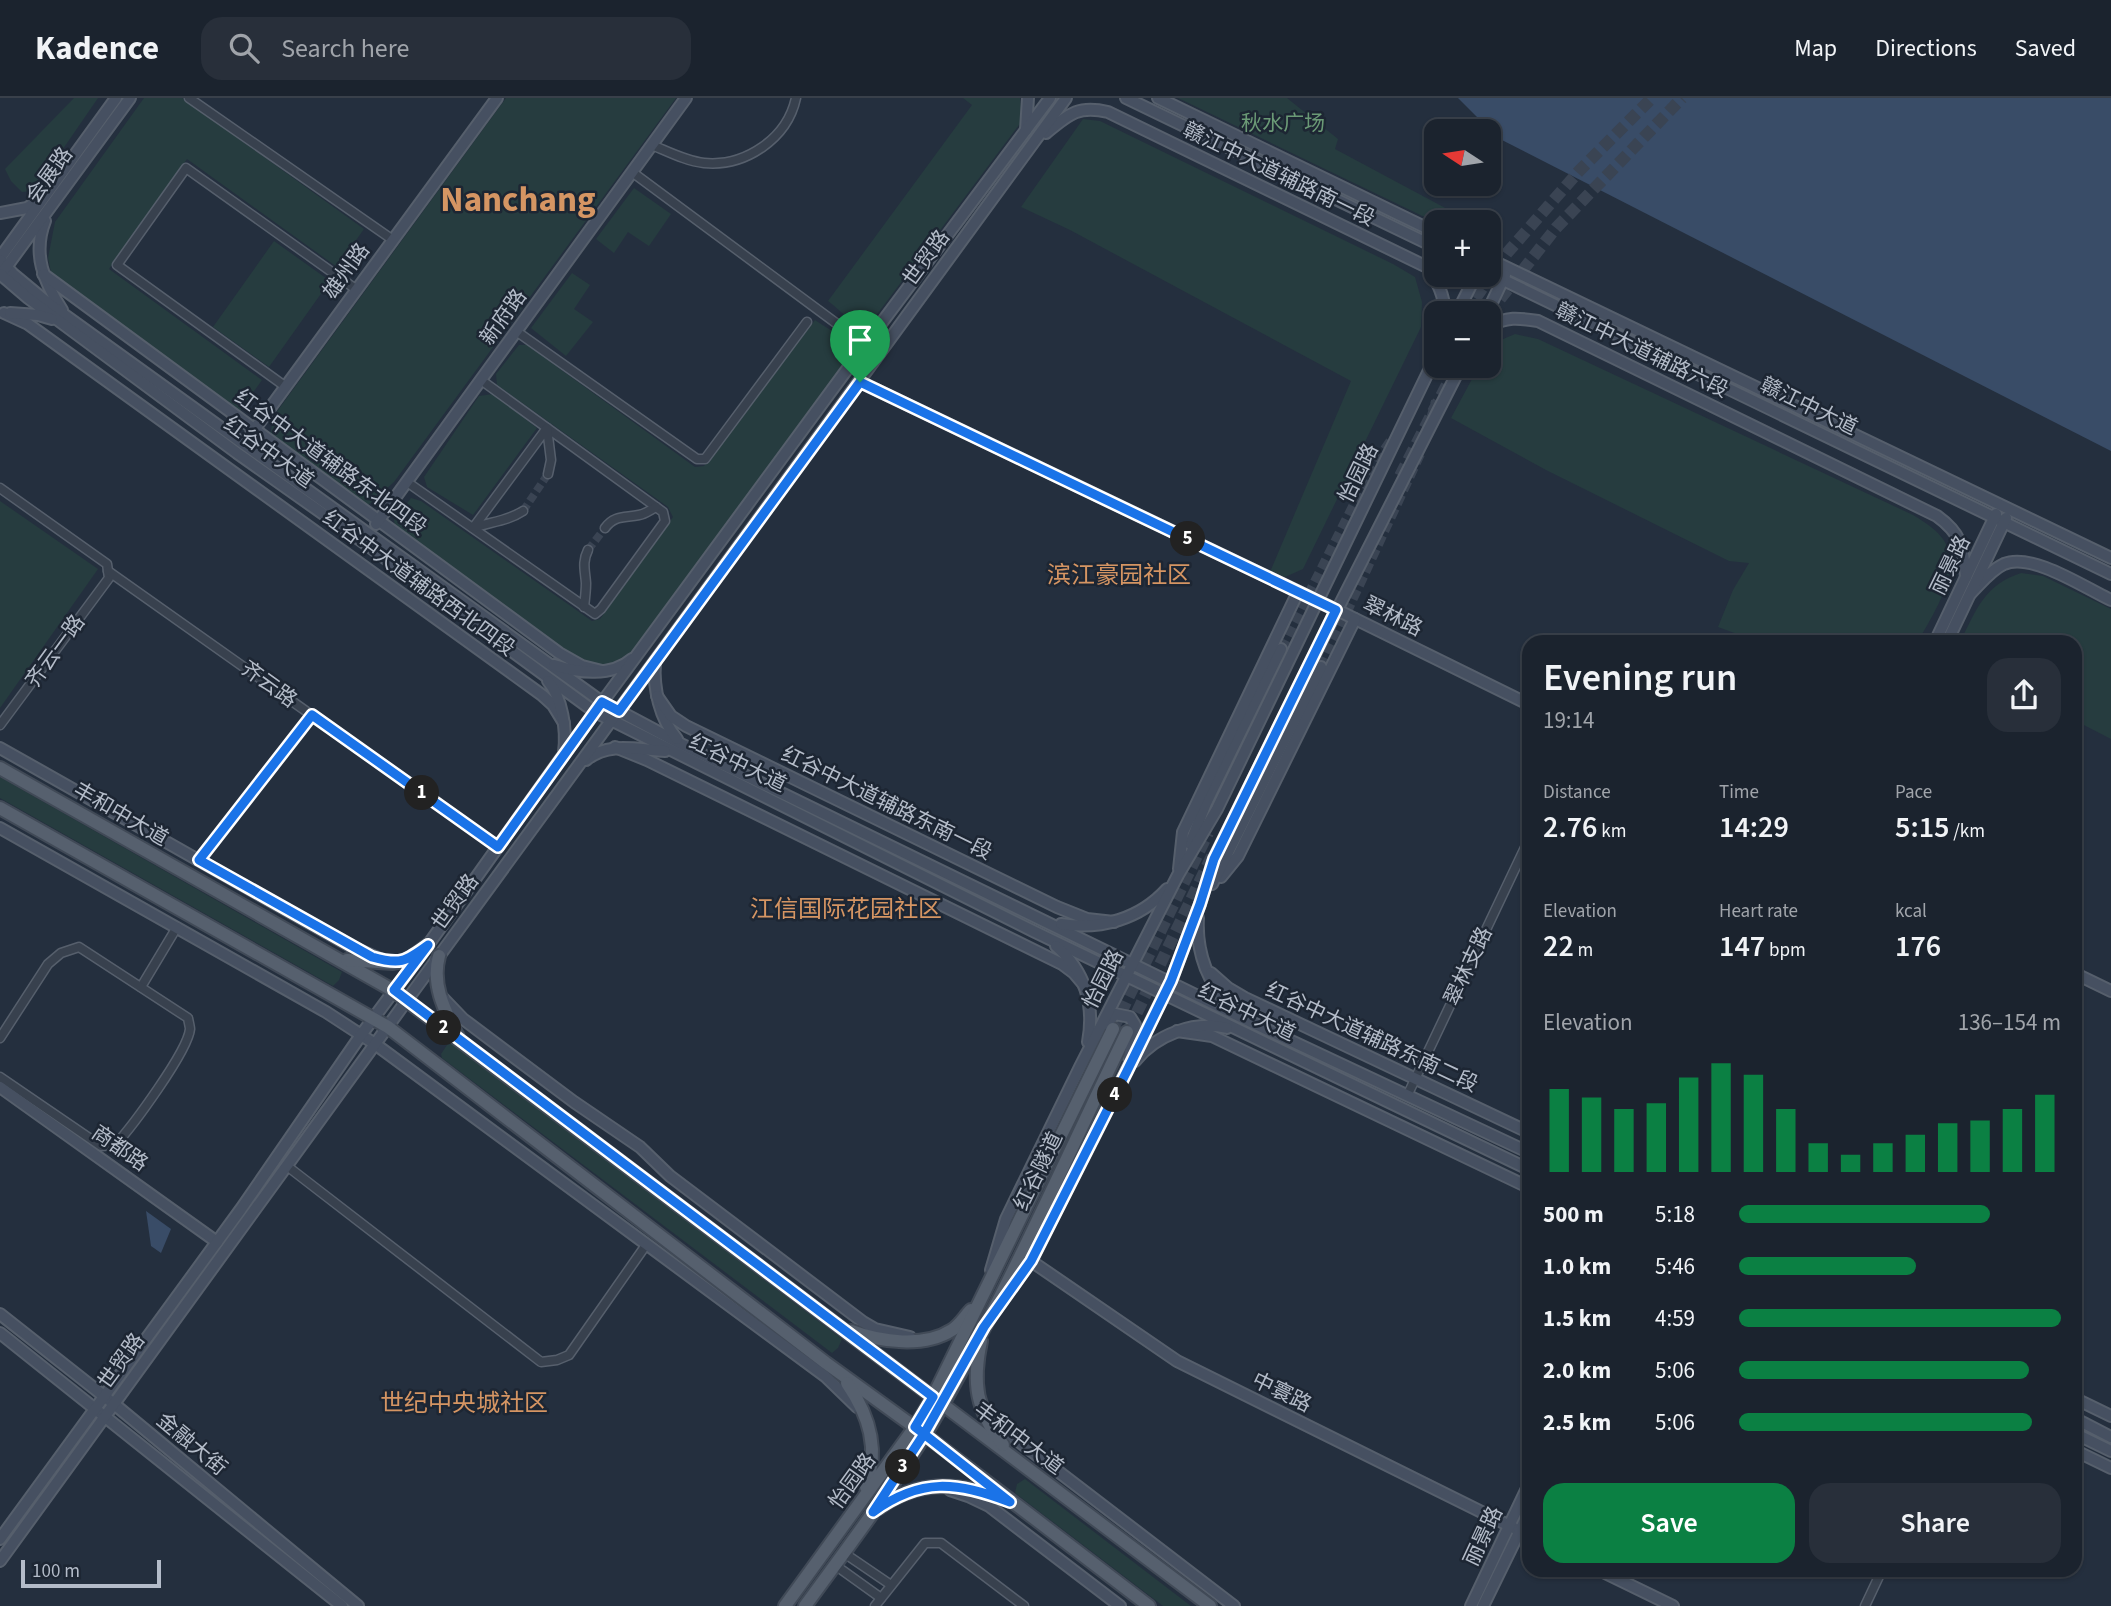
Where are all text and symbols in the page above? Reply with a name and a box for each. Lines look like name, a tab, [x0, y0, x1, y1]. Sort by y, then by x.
search box	[201, 17, 691, 80]
text: Kadence	[35, 25, 159, 72]
icon: search	[225, 29, 263, 67]
text: Search here	[281, 30, 409, 67]
text: Map	[1794, 31, 1837, 66]
text: Directions	[1875, 31, 1977, 66]
text: Saved	[2015, 31, 2076, 66]
park label: 秋水广场	[1241, 108, 1325, 138]
street label: 赣江中大道辅路南一段	[1178, 114, 1380, 234]
north arrow	[1424, 119, 1502, 196]
map controls	[1424, 119, 1501, 378]
street label: 会展路	[18, 141, 80, 209]
district label: Nanchang	[440, 175, 596, 225]
button: +	[1424, 210, 1501, 287]
street label: 世贸路	[895, 224, 957, 292]
street label: 雄州路	[315, 237, 377, 305]
street label: 新府路	[472, 283, 534, 351]
street label: 赣江中大道辅路六段	[1550, 295, 1734, 405]
button: −	[1424, 301, 1501, 378]
pin	[830, 310, 890, 382]
icon: arrive	[841, 321, 879, 359]
street label: 赣江中大道	[1755, 370, 1863, 442]
street label: 红谷中大道辅路东北四段	[229, 382, 433, 542]
street label: 红谷中大道	[218, 409, 320, 495]
street label: 怡园路	[1331, 438, 1385, 508]
street label: 红谷中大道辅路西北四段	[317, 503, 521, 663]
pin: 5	[1170, 522, 1206, 556]
text: 5	[1182, 525, 1193, 552]
street label: 丽景路	[1923, 530, 1977, 600]
district label: 滨江豪园社区	[1047, 558, 1191, 593]
street label: 翠林路	[1358, 589, 1428, 643]
street label: 齐云一路	[18, 608, 92, 694]
text: Evening run	[1543, 651, 1737, 705]
street label: 齐云路	[235, 653, 303, 715]
button: share	[1987, 658, 2061, 732]
text: 19:14	[1543, 704, 1594, 737]
street label: 红谷中大道	[684, 727, 792, 799]
street label: 红谷中大道辅路东南一段	[777, 739, 997, 867]
street label: 丰和中大道	[68, 775, 174, 853]
pin: 1	[404, 776, 440, 810]
text: 1	[416, 779, 427, 806]
text: Distance	[1543, 779, 1611, 806]
text: Time	[1719, 779, 1759, 806]
text: Pace	[1895, 779, 1932, 806]
text: 2.76	[1543, 806, 1597, 849]
text: 14:29	[1719, 806, 1789, 849]
text: 5:15	[1895, 806, 1949, 849]
text: km	[1597, 818, 1626, 845]
text: /km	[1949, 818, 1985, 845]
street label: 世贸路	[424, 868, 486, 936]
district label: 江信国际花园社区	[750, 892, 942, 927]
text: Elevation	[1543, 898, 1617, 925]
text: Heart rate	[1719, 898, 1798, 925]
text: kcal	[1895, 898, 1927, 925]
street label: 翠林支路	[1437, 922, 1499, 1010]
text: 22	[1543, 925, 1574, 968]
text: 147	[1719, 925, 1765, 968]
text: 176	[1895, 925, 1941, 968]
text: m	[1574, 937, 1593, 964]
text: bpm	[1765, 937, 1806, 964]
street label: 怡园路	[1075, 944, 1131, 1014]
street label: 红谷中大道辅路东南二段	[1261, 975, 1483, 1099]
street label: 红谷中大道	[1193, 976, 1301, 1048]
text: Elevation	[1543, 1006, 1633, 1039]
text: 136–154 m	[1958, 1006, 2061, 1039]
pin: 2	[426, 1010, 462, 1046]
text: 2	[438, 1014, 449, 1041]
pin: 4	[1098, 1077, 1132, 1112]
text: 4	[1109, 1081, 1120, 1108]
street label: 商都路	[86, 1118, 154, 1178]
street label: 红谷隧道	[1006, 1127, 1070, 1215]
text: 500 m	[1543, 1198, 1604, 1231]
text: 5:18	[1655, 1198, 1695, 1231]
text: 1.0 km	[1543, 1250, 1611, 1283]
text: 5:46	[1655, 1250, 1695, 1283]
text: 1.5 km	[1543, 1302, 1611, 1335]
text: 4:59	[1655, 1302, 1695, 1335]
street label: 世贸路	[90, 1327, 152, 1395]
text: 2.0 km	[1543, 1354, 1611, 1387]
text: 5:06	[1655, 1354, 1695, 1387]
street label: 中寰路	[1247, 1365, 1317, 1419]
district label: 世纪中央城社区	[380, 1386, 548, 1421]
street label: 丰和中大道	[968, 1394, 1070, 1482]
street label: 金融大街	[150, 1406, 234, 1482]
text: 2.5 km	[1543, 1406, 1611, 1439]
text: 5:06	[1655, 1406, 1695, 1439]
street label: 怡园路	[821, 1447, 883, 1515]
pin: 3	[886, 1450, 920, 1484]
text: 3	[897, 1453, 908, 1480]
button: Save	[1543, 1483, 1795, 1563]
button: Share	[1809, 1483, 2061, 1563]
street label: 丽景路	[1456, 1501, 1510, 1571]
scale bar	[21, 1557, 161, 1589]
text: 100 m	[32, 1558, 80, 1585]

